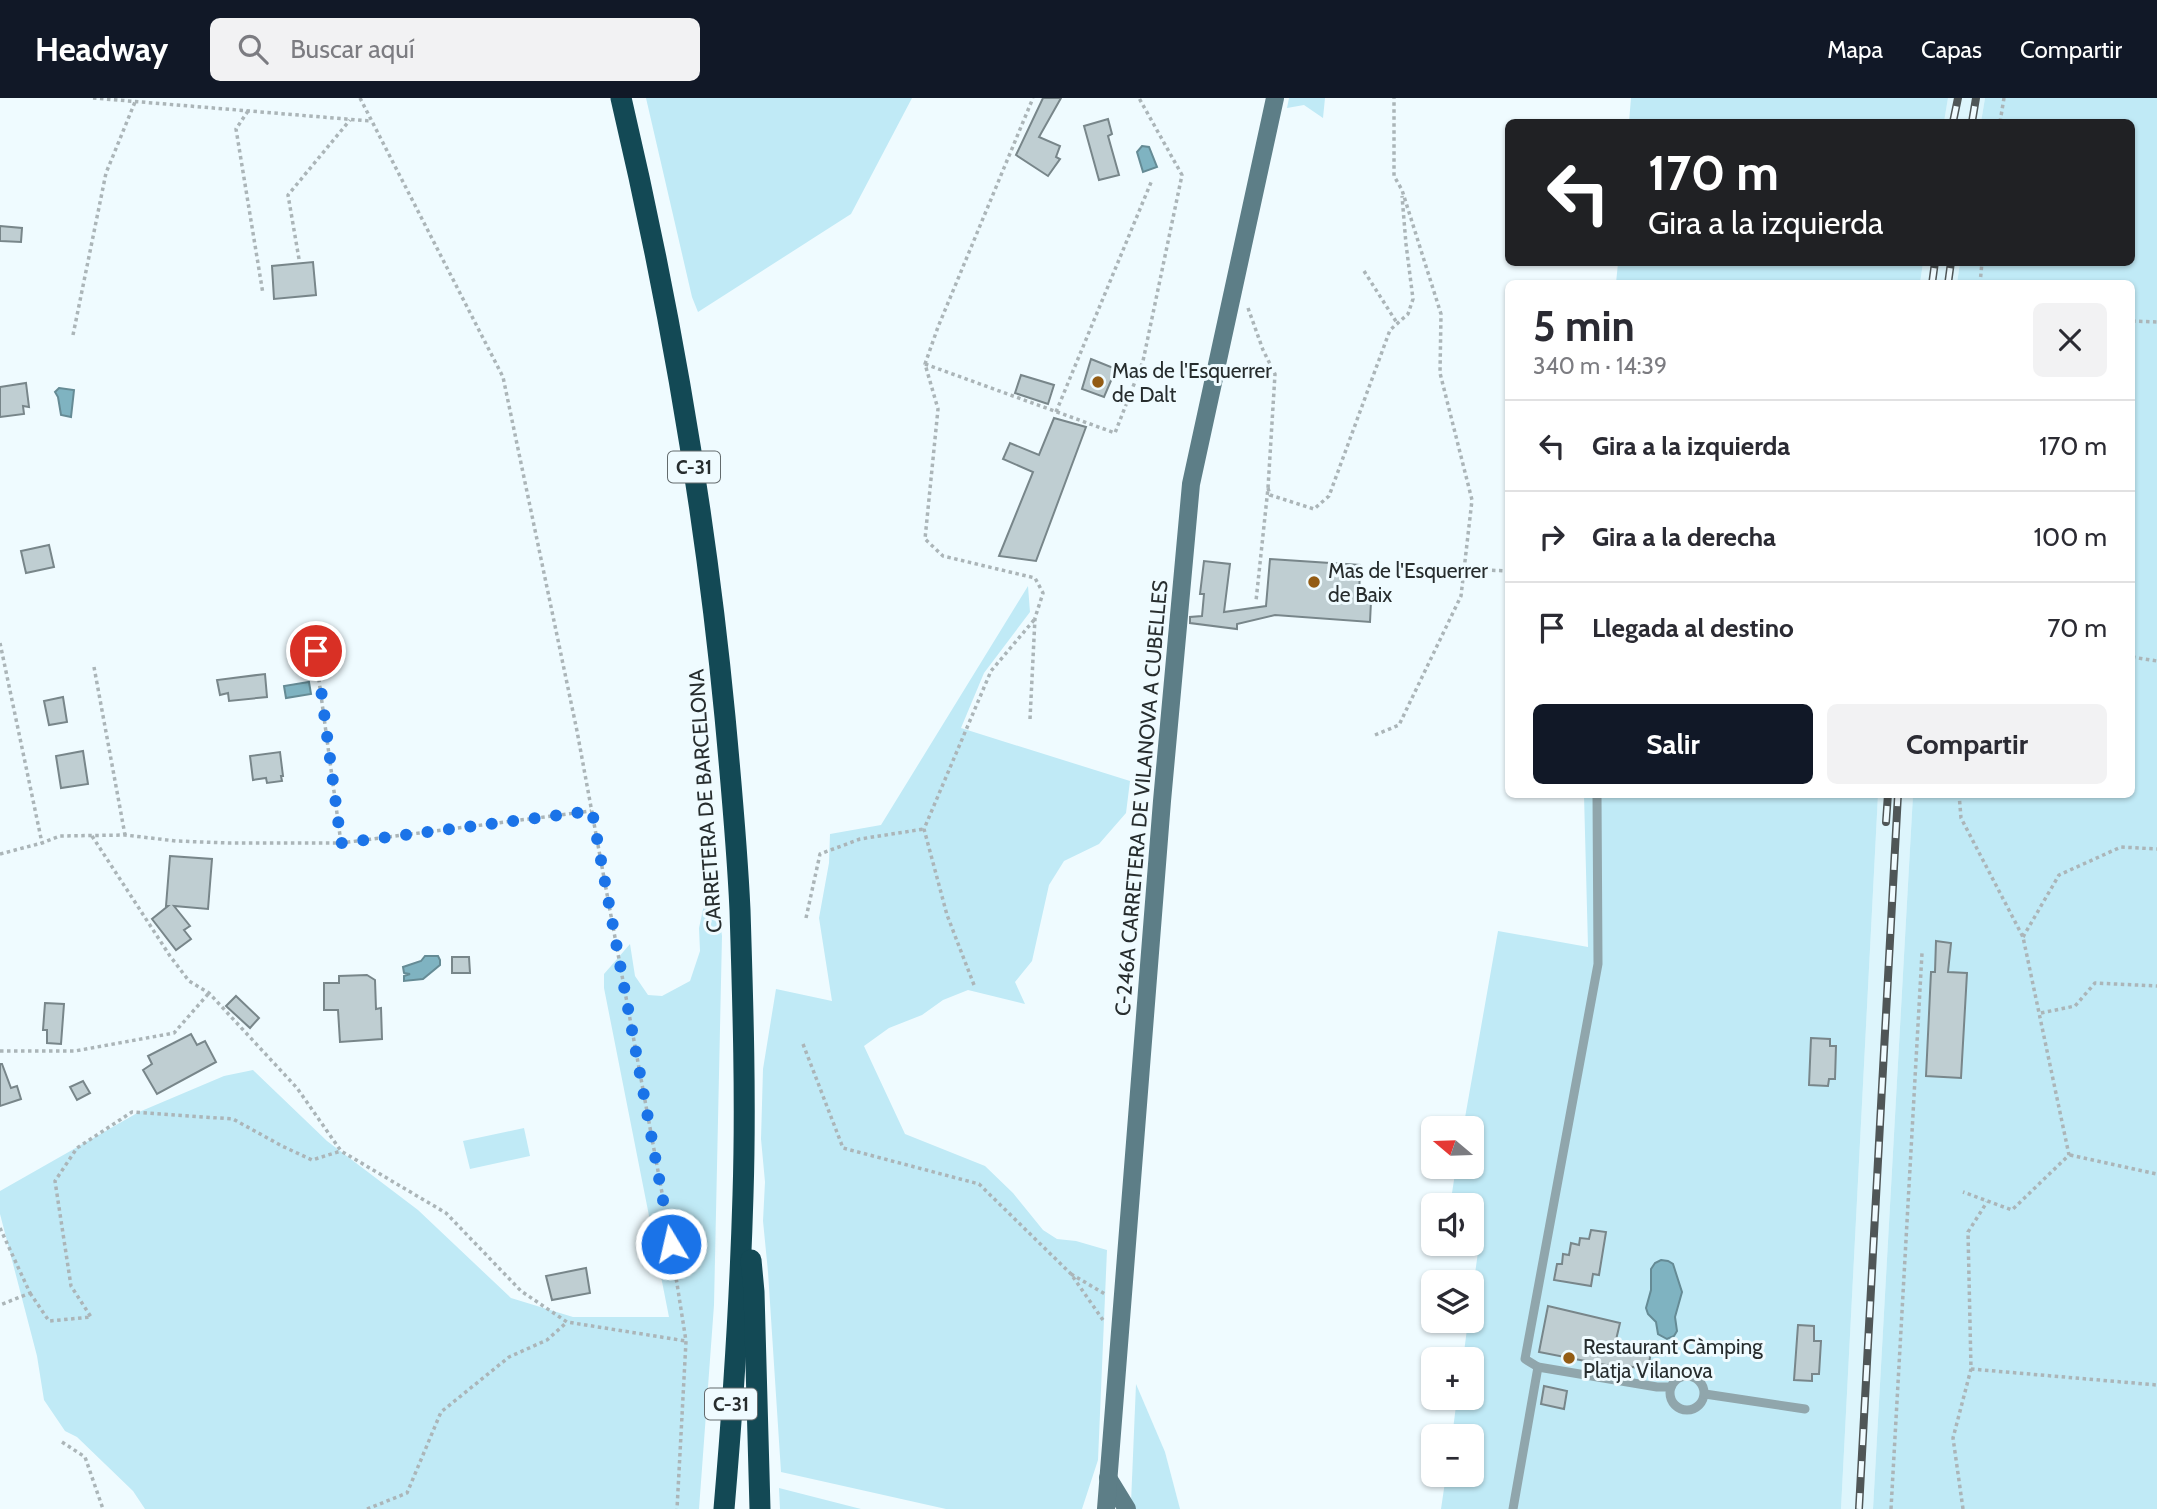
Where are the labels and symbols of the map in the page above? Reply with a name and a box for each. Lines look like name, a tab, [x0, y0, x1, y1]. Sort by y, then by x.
place label: Mas de l'Esquerrer de Dalt	[1112, 358, 1272, 407]
marker: Mas de l'Esquerrer de Dalt	[1090, 374, 1106, 390]
road number: C-31	[668, 452, 720, 482]
place label: Mas de l'Esquerrer de Baix	[1328, 558, 1488, 607]
marker: Mas de l'Esquerrer de Baix	[1306, 574, 1322, 590]
street label: C-246A CARRETERA DE VILANOVA A CUBELLES	[1109, 579, 1173, 1017]
pin	[286, 621, 346, 681]
street label: CARRETERA DE BARCELONA	[683, 668, 727, 934]
north arrow	[1421, 1116, 1484, 1180]
position arrow	[634, 1207, 708, 1281]
place label: Restaurant Càmping Platja Vilanova	[1583, 1334, 1763, 1384]
marker: Restaurant Càmping Platja Vilanova	[1561, 1350, 1577, 1366]
road number: C-31	[705, 1388, 757, 1420]

